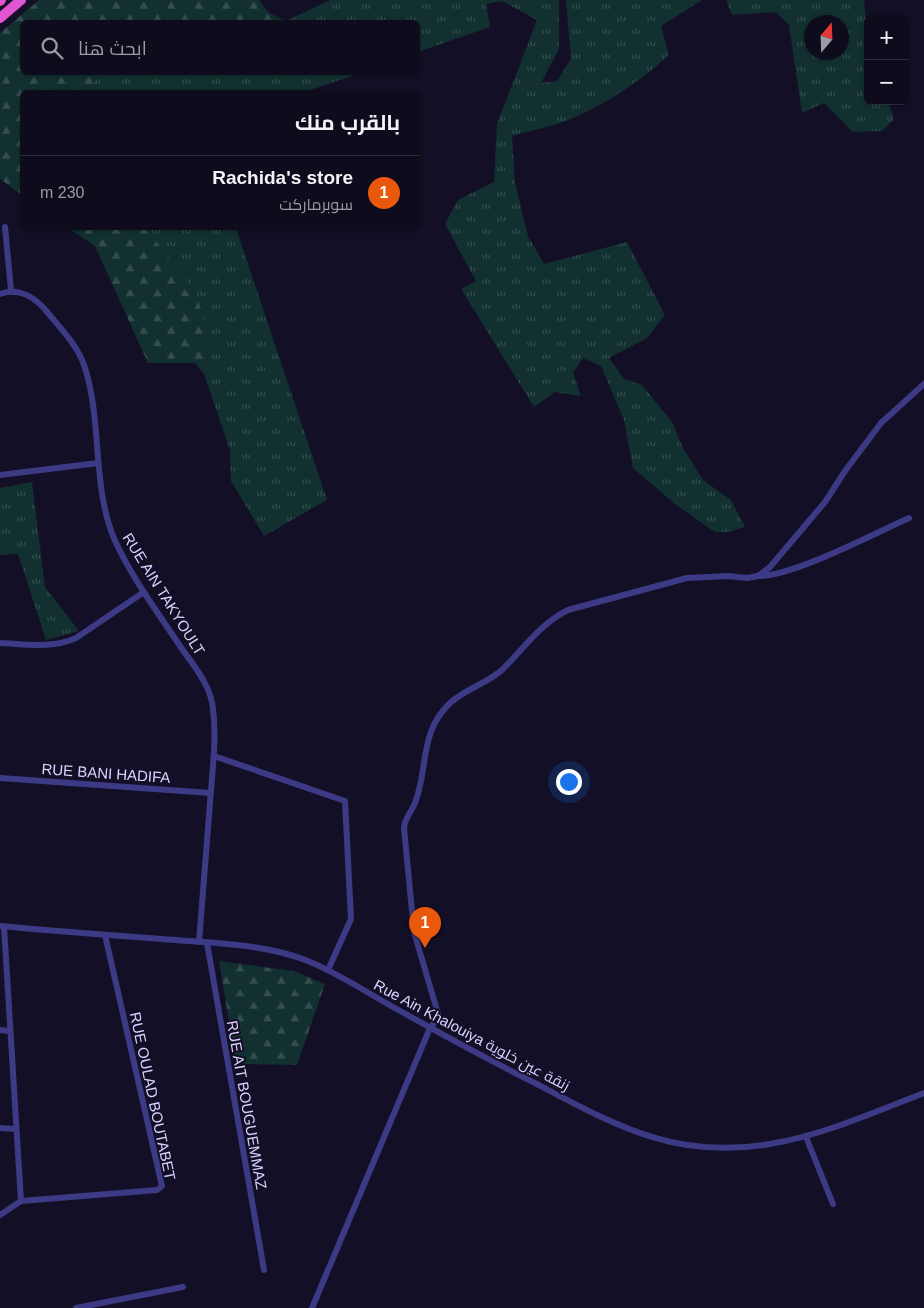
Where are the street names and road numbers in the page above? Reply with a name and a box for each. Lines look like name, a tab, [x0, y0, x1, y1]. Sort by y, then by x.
street label: RUE AIN TAKYOULT	[119, 530, 209, 658]
street label: RUE BANI HADIFA	[41, 760, 171, 786]
street label: Rue Ain Khalouiya زنقة عين خلوية	[370, 976, 573, 1096]
street label: RUE OULAD BOUTABET	[127, 1010, 179, 1182]
street label: RUE AIT BOUGUEMMAZ	[224, 1019, 270, 1191]

